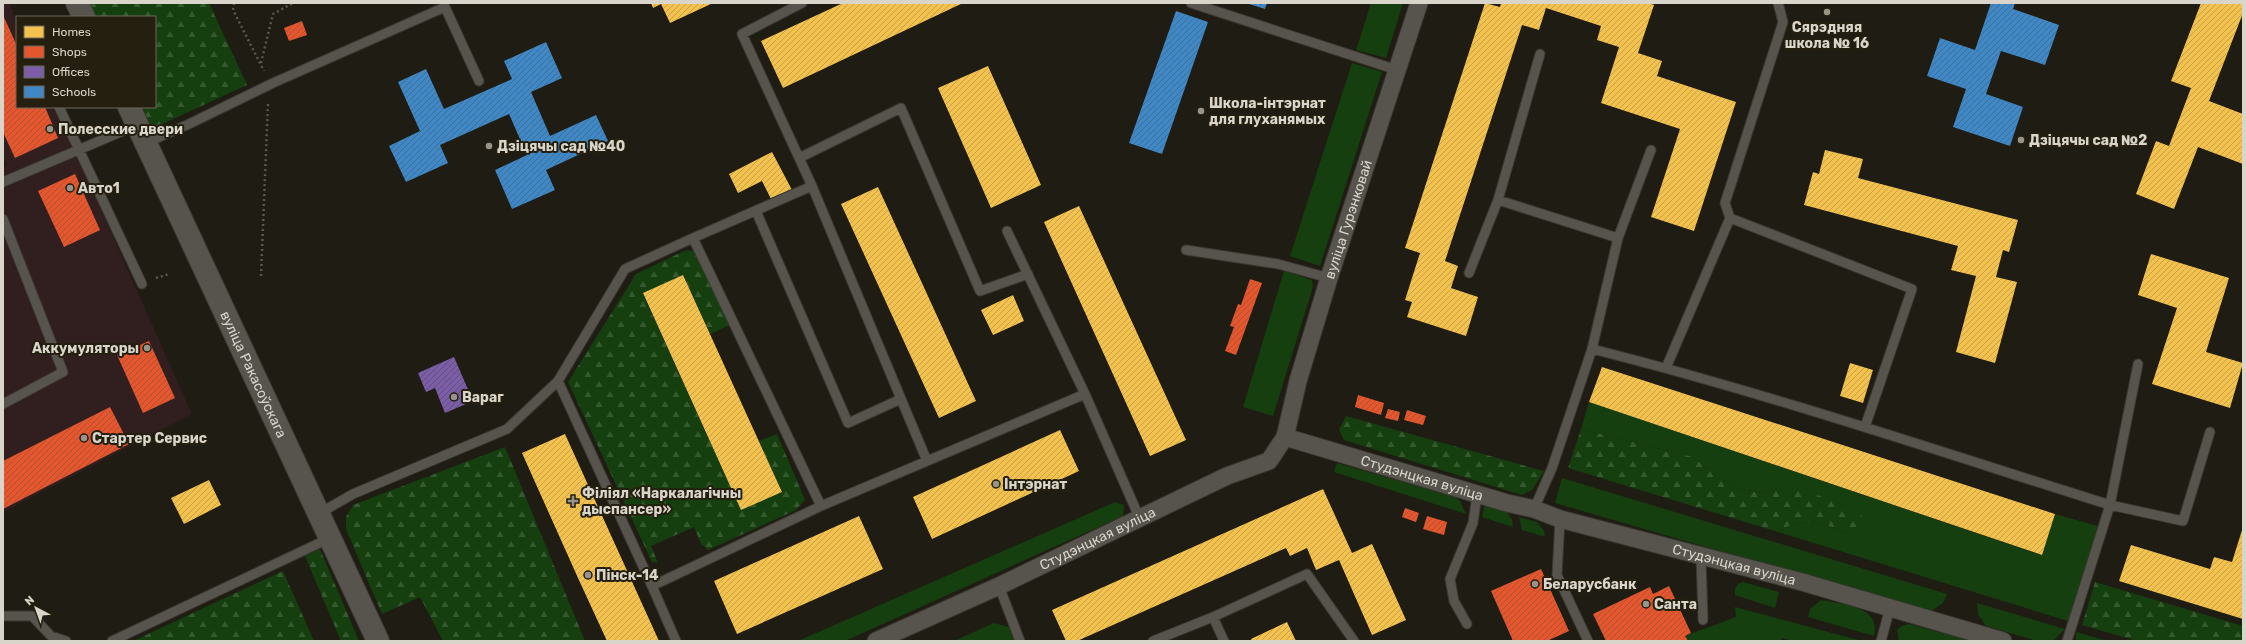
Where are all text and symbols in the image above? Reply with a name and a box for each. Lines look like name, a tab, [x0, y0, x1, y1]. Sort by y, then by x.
marker: Сярэдняя школа № 16	[1822, 7, 1832, 17]
legend	[16, 16, 156, 108]
place label: Сярэдняя школа № 16	[1785, 19, 1869, 52]
text: Homes	[52, 25, 91, 39]
text: Shops	[52, 45, 87, 59]
text: Offices	[52, 65, 90, 79]
text: Schools	[52, 85, 96, 99]
place label: Школа-інтэрнат для глуханямых	[1209, 95, 1326, 128]
marker: Школа-інтэрнат для глуханямых	[1196, 106, 1206, 116]
place label: Полесские двери	[58, 121, 183, 138]
marker: Полесские двери	[45, 124, 55, 134]
place label: Дзіцячы сад №2	[2029, 132, 2147, 149]
marker: Дзіцячы сад №2	[2016, 135, 2026, 145]
place label: Дзіцячы сад №40	[497, 138, 625, 155]
marker: Дзіцячы сад №40	[484, 141, 494, 151]
street label: вуліца Гурэнковай	[1321, 158, 1376, 281]
place label: Авто1	[78, 180, 120, 197]
marker: Авто1	[65, 183, 75, 193]
street label: вуліца Ракасоўскага	[217, 308, 291, 441]
place label: Аккумуляторы	[32, 340, 139, 357]
marker: Аккумуляторы	[142, 343, 152, 353]
place label: Вараг	[462, 389, 504, 406]
marker: Вараг	[449, 392, 459, 402]
place label: Стартер Сервис	[92, 430, 207, 447]
marker: Стартер Сервис	[79, 433, 89, 443]
street label: Студэнцкая вуліца	[1359, 452, 1485, 504]
place label: Інтэрнат	[1004, 476, 1068, 493]
marker: Інтэрнат	[991, 479, 1001, 489]
place label: Філіял «Наркалагічны дыспансер»	[582, 485, 741, 518]
marker: Філіял «Наркалагічны дыспансер»	[567, 495, 579, 507]
street label: Студэнцкая вуліца	[1037, 503, 1158, 574]
street label: Студэнцкая вуліца	[1671, 540, 1798, 589]
place label: Пінск-14	[596, 567, 659, 584]
marker: Пінск-14	[583, 570, 593, 580]
place label: Беларусбанк	[1543, 576, 1637, 593]
marker: Беларусбанк	[1530, 579, 1540, 589]
north arrow	[16, 588, 56, 628]
text: N	[23, 593, 37, 608]
place label: Санта	[1654, 596, 1697, 613]
marker: Санта	[1641, 599, 1651, 609]

